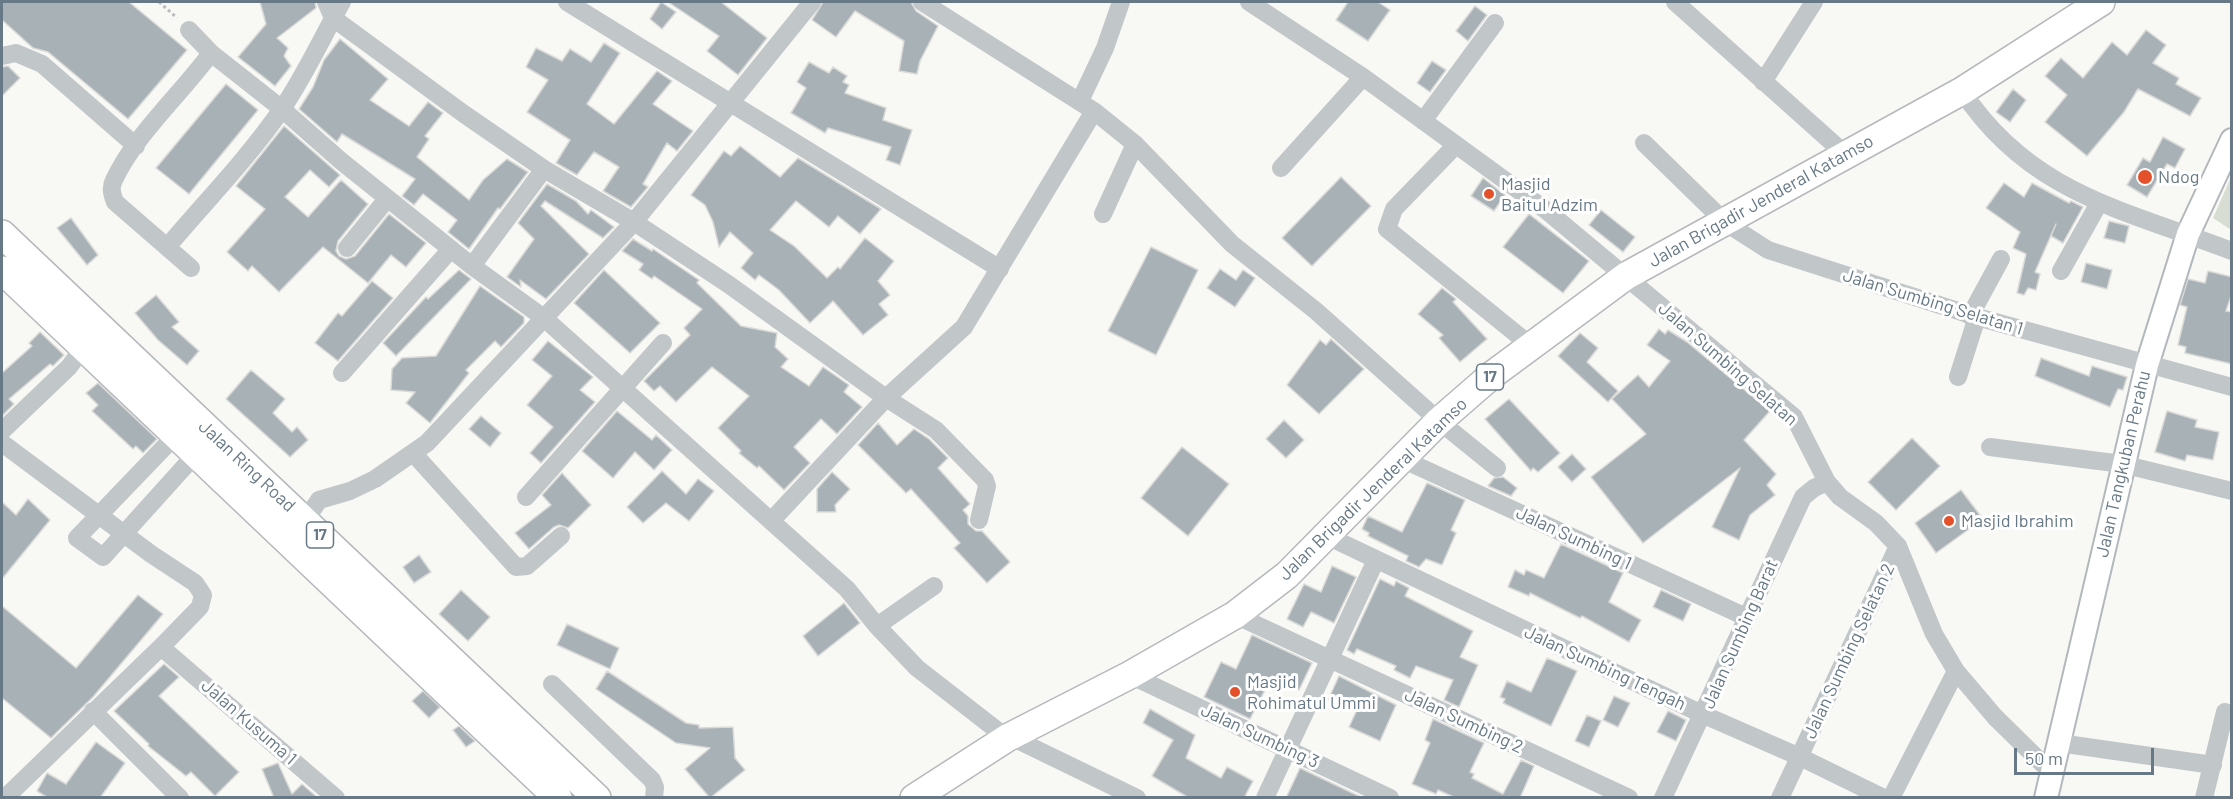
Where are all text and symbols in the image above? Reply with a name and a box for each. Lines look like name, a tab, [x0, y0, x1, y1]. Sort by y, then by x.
street label: Jalan Brigadir Jenderal Katamso	[1645, 130, 1877, 272]
place label: Ndog	[2158, 166, 2199, 188]
marker: Ndog	[2136, 168, 2154, 186]
place label: Masjid Baitul Adzim	[1501, 173, 1598, 216]
marker: Masjid Baitul Adzim	[1482, 187, 1496, 201]
street label: Jalan Sumbing Selatan 1	[1840, 264, 2026, 340]
street label: Jalan Sumbing Selatan	[1654, 298, 1802, 430]
road number: 17	[1476, 364, 1504, 390]
street label: Jalan Tangkuban Perahu	[2091, 369, 2155, 559]
street label: Jalan Brigadir Jenderal Katamso	[1274, 393, 1472, 585]
street label: Jalan Ring Road	[194, 416, 300, 516]
street label: Jalan Sumbing 1	[1513, 502, 1635, 574]
place label: Masjid Ibrahim	[1961, 510, 2074, 532]
marker: Masjid Ibrahim	[1942, 514, 1956, 528]
road number: 17	[306, 522, 334, 548]
street label: Jalan Sumbing Barat	[1697, 556, 1783, 712]
street label: Jalan Sumbing Selatan 2	[1799, 560, 1899, 742]
street label: Jalan Sumbing Tengah	[1521, 621, 1689, 715]
place label: Masjid Rohimatul Ummi	[1247, 671, 1376, 714]
street label: Jalan Kusuma 1	[197, 675, 301, 769]
street label: Jalan Sumbing 2	[1401, 684, 1527, 758]
marker: Masjid Rohimatul Ummi	[1228, 685, 1242, 699]
street label: Jalan Sumbing 3	[1197, 699, 1323, 773]
scale bar	[2017, 736, 2156, 774]
text: 50 m	[2025, 747, 2063, 769]

